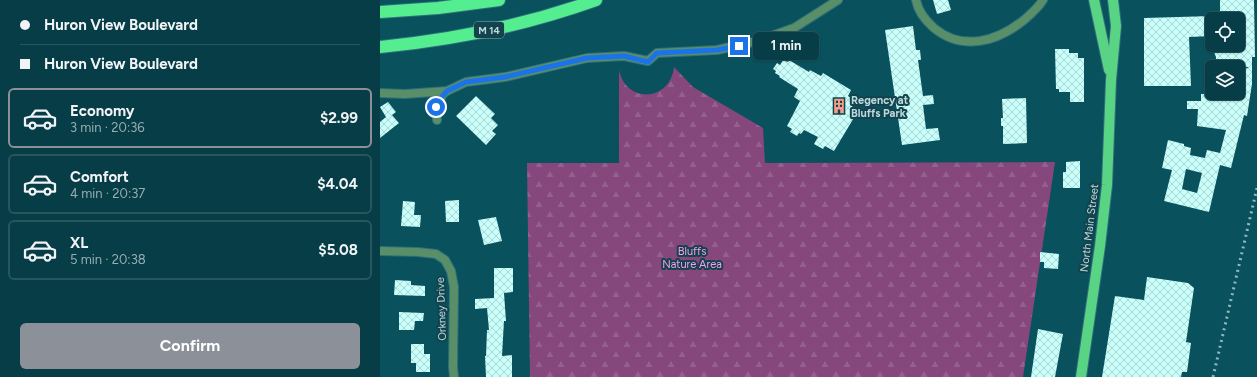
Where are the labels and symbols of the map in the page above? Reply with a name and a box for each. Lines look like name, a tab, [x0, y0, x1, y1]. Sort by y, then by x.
road number: M 14	[474, 22, 504, 38]
callout: 1 min	[753, 32, 819, 60]
route end	[730, 37, 748, 55]
place label: Regency at Bluffs Park	[851, 94, 909, 120]
building icon: Regency at Bluffs Park	[830, 97, 848, 115]
route start	[427, 98, 445, 116]
street label: North Main Street	[1078, 183, 1101, 273]
park label: Bluffs Nature Area	[662, 245, 722, 271]
street label: Orkney Drive	[434, 277, 449, 341]

